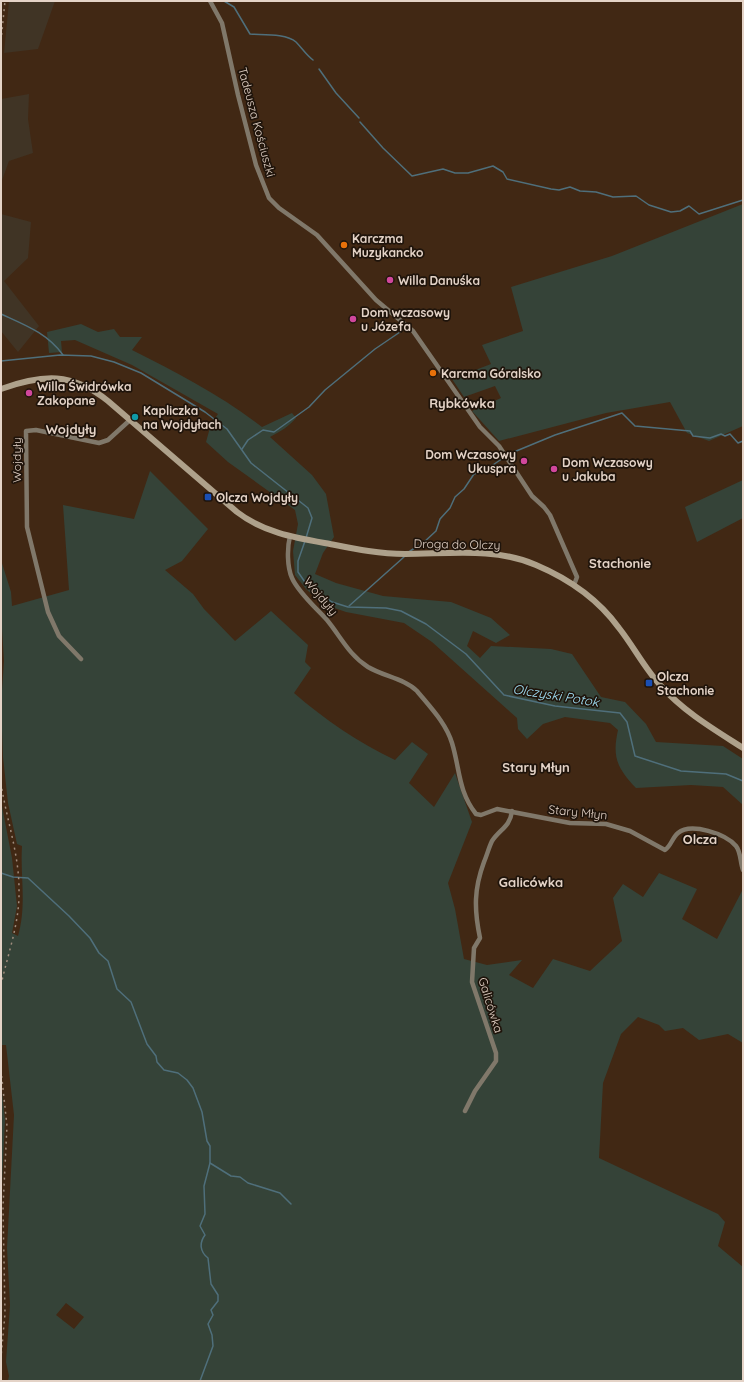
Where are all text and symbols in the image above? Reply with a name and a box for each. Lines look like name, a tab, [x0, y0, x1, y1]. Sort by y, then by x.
street label: Tadeusza Kościuszki	[235, 66, 279, 178]
place label: Karczma Muzykancko	[352, 231, 424, 260]
marker: Karczma Muzykancko	[339, 240, 349, 250]
place label: Willa Danuśka	[398, 273, 480, 288]
marker: Willa Danuśka	[385, 275, 395, 285]
place label: Dom wczasowy u Józefa	[361, 305, 450, 334]
marker: Dom wczasowy u Józefa	[348, 314, 358, 324]
place label: Karcma Góralsko	[441, 366, 542, 381]
marker: Karcma Góralsko	[428, 368, 438, 378]
place label: Willa Świdrówka Zakopane	[37, 379, 132, 408]
marker: Willa Świdrówka Zakopane	[24, 388, 34, 398]
district label: Rybkówka	[429, 395, 495, 411]
place label: Kapliczka na Wojdyłach	[143, 403, 222, 432]
marker: Kapliczka na Wojdyłach	[130, 412, 140, 422]
district label: Wojdyły	[46, 421, 96, 437]
street label: Wojdyły	[9, 437, 24, 483]
place label: Dom Wczasowy Ukuspra	[425, 447, 516, 476]
place label: Dom Wczasowy u Jakuba	[562, 455, 653, 484]
marker: Dom Wczasowy Ukuspra	[519, 456, 529, 466]
marker: Dom Wczasowy u Jakuba	[549, 464, 559, 474]
place label: Olcza Wojdyły	[216, 490, 298, 505]
marker: Olcza Wojdyły	[203, 492, 213, 502]
street label: Droga do Olczy	[414, 536, 500, 552]
district label: Stachonie	[589, 555, 651, 571]
street label: Wojdyły	[301, 574, 341, 618]
place label: Olcza Stachonie	[657, 669, 714, 698]
marker: Olcza Stachonie	[644, 678, 654, 688]
water label: Olczyski Potok	[512, 680, 601, 710]
district label: Stary Młyn	[502, 759, 570, 775]
street label: Stary Młyn	[548, 801, 608, 823]
district label: Olcza	[683, 831, 717, 847]
district label: Galicówka	[499, 874, 563, 890]
street label: Galicówka	[475, 975, 507, 1035]

